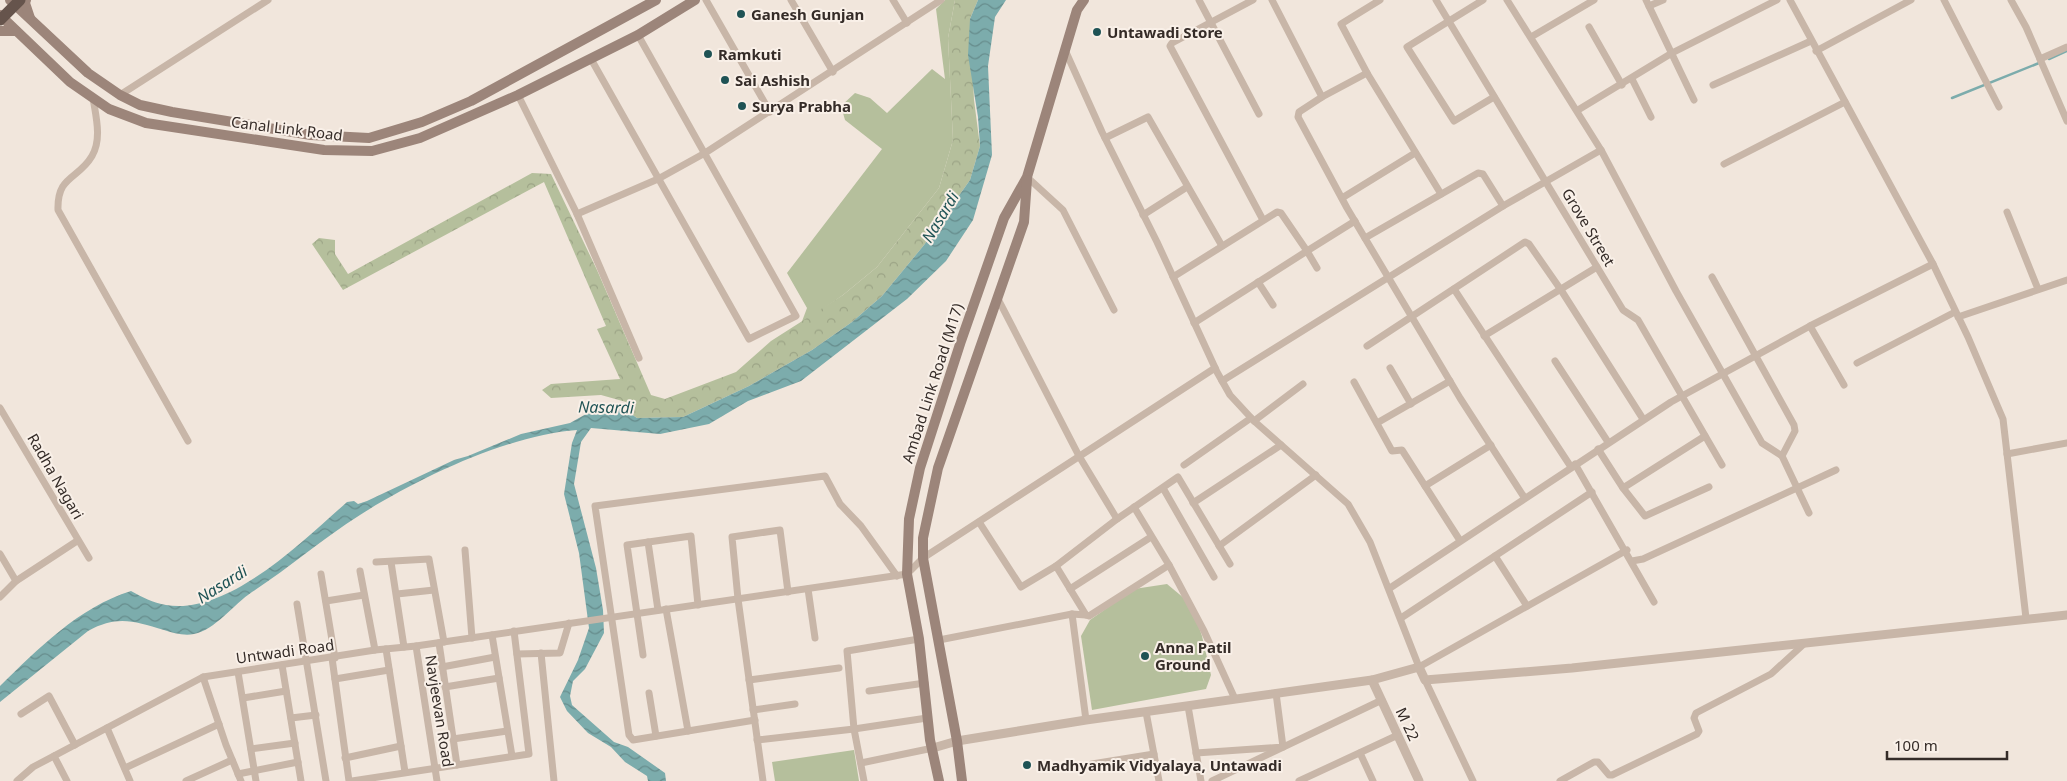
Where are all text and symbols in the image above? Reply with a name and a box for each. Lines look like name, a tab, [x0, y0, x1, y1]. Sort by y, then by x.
place label: Ganesh Gunjan	[751, 4, 864, 24]
marker: Ganesh Gunjan	[735, 8, 747, 20]
place label: Untawadi Store	[1107, 22, 1223, 42]
marker: Untawadi Store	[1091, 26, 1103, 38]
place label: Ramkuti	[718, 44, 782, 64]
marker: Ramkuti	[702, 48, 714, 60]
place label: Sai Ashish	[735, 70, 810, 90]
marker: Sai Ashish	[719, 74, 731, 86]
place label: Surya Prabha	[752, 96, 851, 116]
marker: Surya Prabha	[736, 100, 748, 112]
street label: Canal Link Road	[230, 111, 344, 145]
street label: Grove Street	[1558, 184, 1620, 270]
water label: Nasardi	[916, 187, 964, 247]
street label: Ambad Link Road (M17)	[897, 300, 967, 466]
water label: Nasardi	[578, 396, 635, 419]
street label: Radha Nagari	[23, 429, 89, 523]
water label: Nasardi	[192, 559, 252, 608]
street label: Untwadi Road	[235, 634, 335, 668]
place label: Anna Patil Ground	[1155, 637, 1232, 674]
marker: Anna Patil Ground	[1139, 650, 1151, 662]
street label: Navjeevan Road	[421, 654, 459, 768]
street label: M 22	[1392, 704, 1424, 744]
scale bar	[1887, 728, 2007, 760]
text: 100 m	[1894, 735, 1938, 755]
place label: Madhyamik Vidyalaya, Untawadi	[1037, 755, 1282, 775]
marker: Madhyamik Vidyalaya, Untawadi	[1021, 759, 1033, 771]

